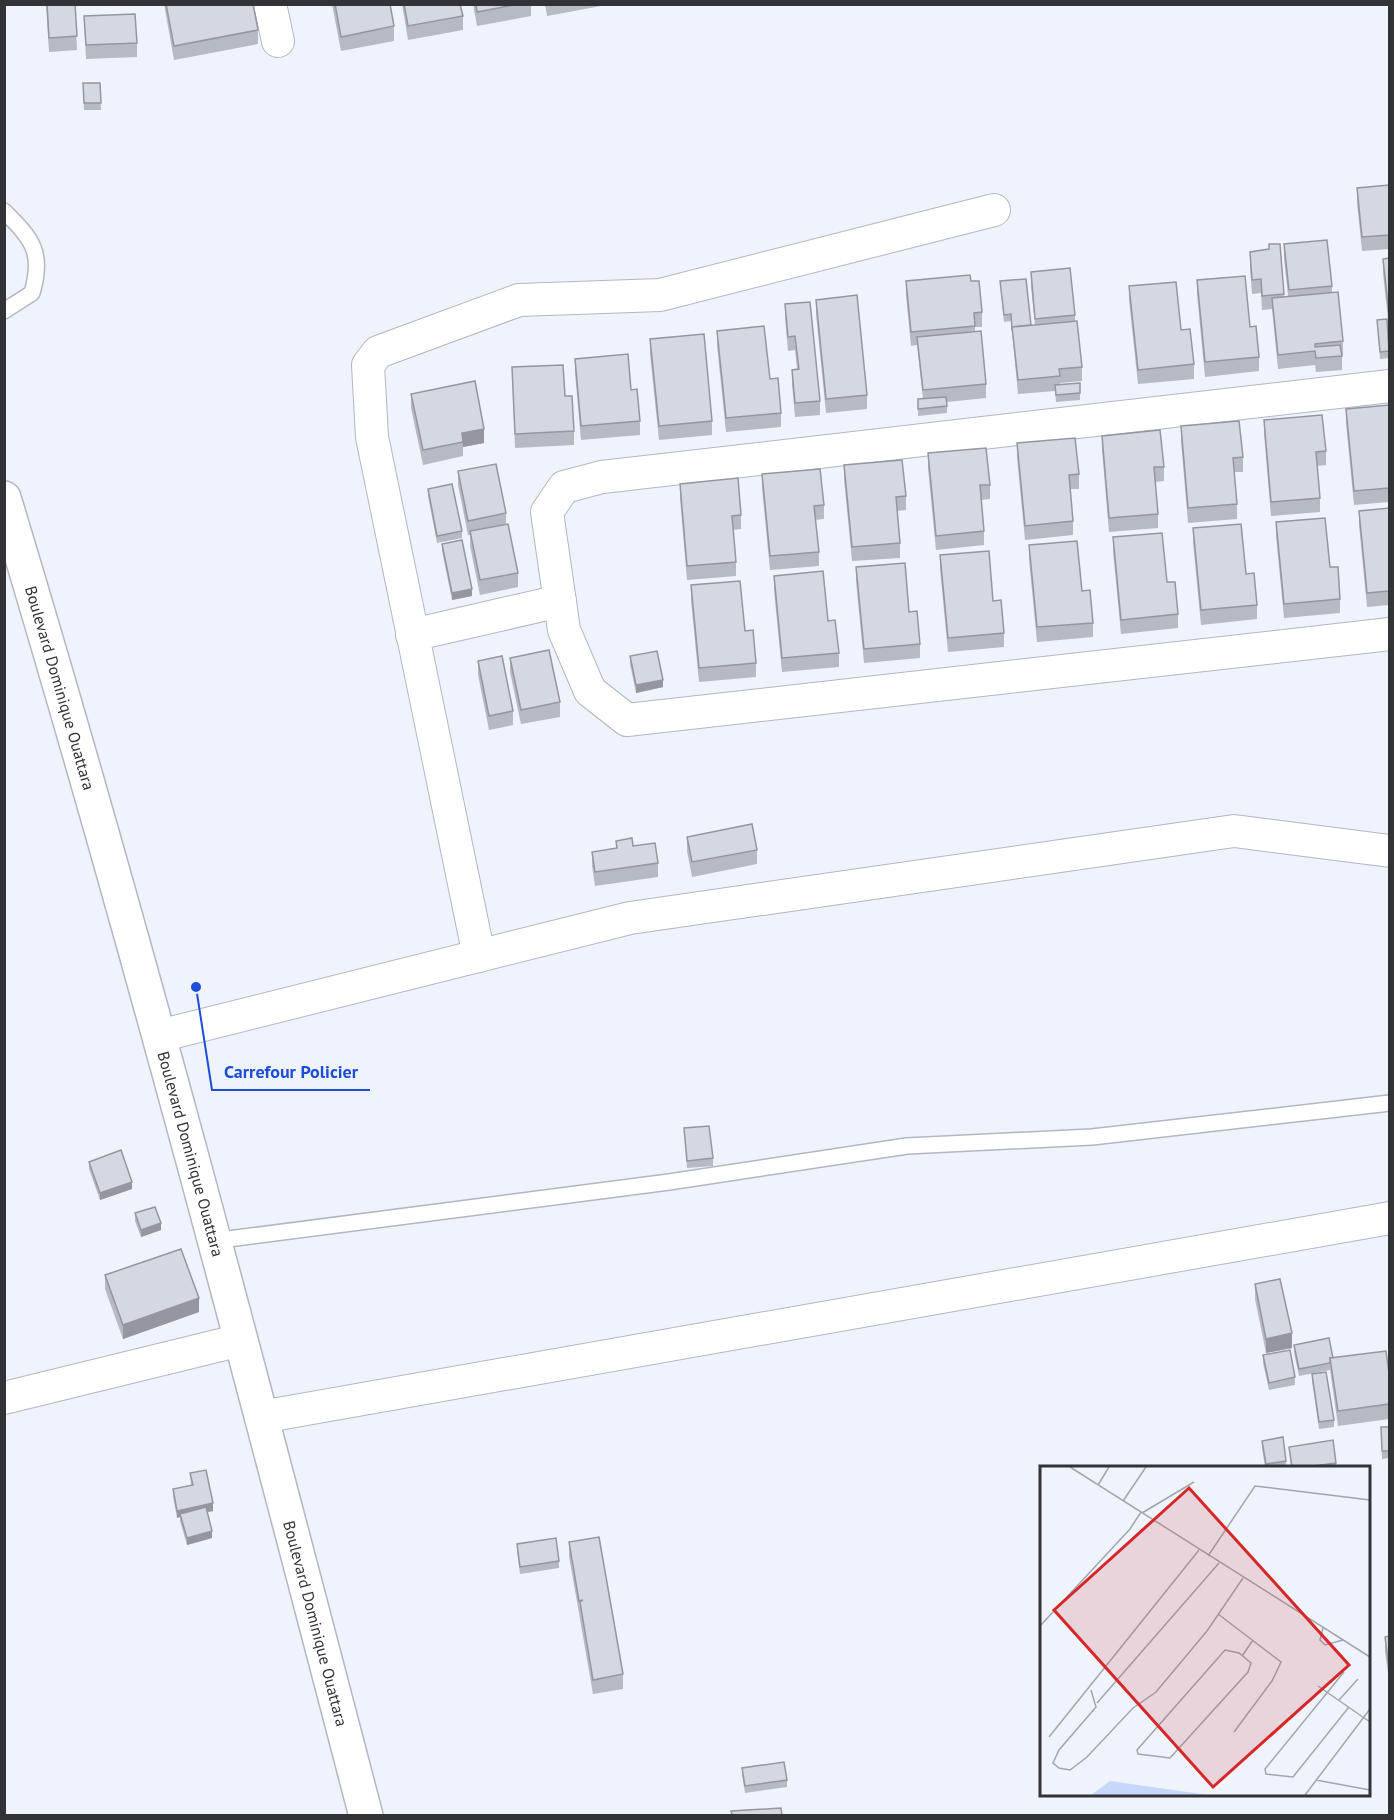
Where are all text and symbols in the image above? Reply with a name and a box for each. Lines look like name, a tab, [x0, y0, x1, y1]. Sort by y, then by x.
street label: Boulevard Dominique Ouattara	[21, 583, 99, 792]
street label: Boulevard Dominique Ouattara	[153, 1049, 228, 1259]
callout: Carrefour Policier	[212, 1054, 370, 1090]
text: Carrefour Policier	[224, 1060, 359, 1083]
inset map	[1040, 1466, 1370, 1796]
street label: Boulevard Dominique Ouattara	[279, 1519, 352, 1729]

